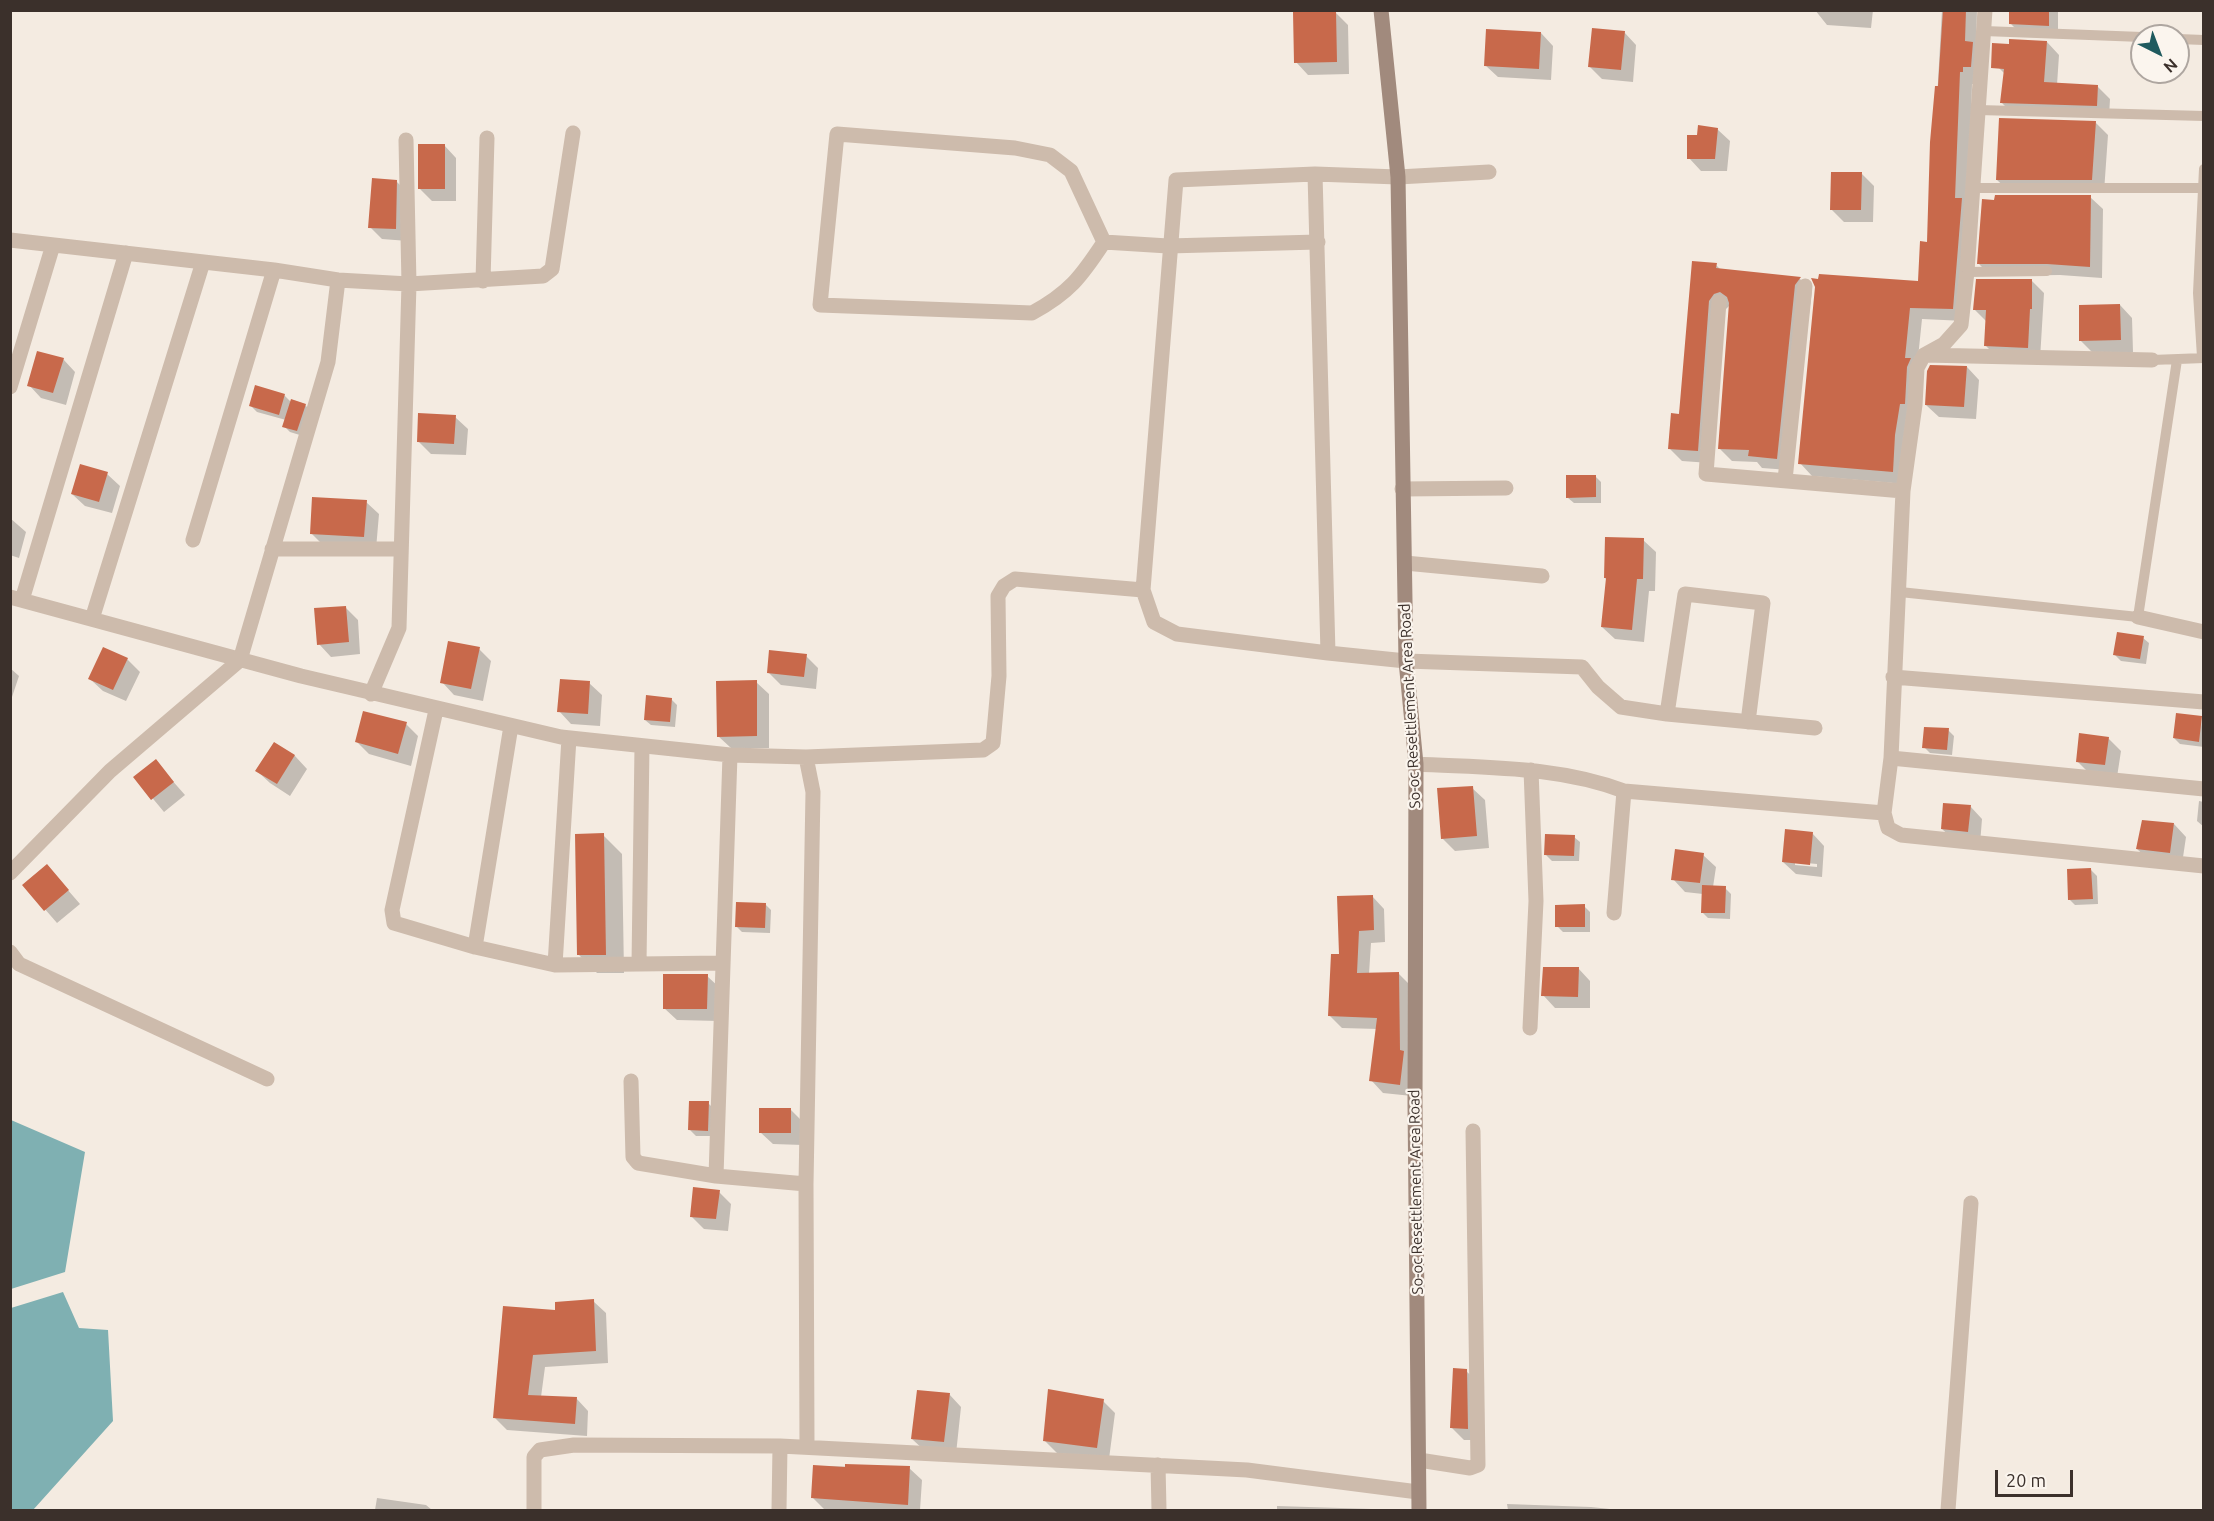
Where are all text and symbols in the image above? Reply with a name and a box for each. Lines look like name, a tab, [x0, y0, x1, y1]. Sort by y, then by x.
north arrow	[2130, 24, 2190, 84]
text: N	[2160, 55, 2181, 77]
street label: So-oc Resettlement Area Road	[1396, 603, 1424, 809]
street label: So-oc Resettlement Area Road	[1405, 1089, 1427, 1295]
scale bar	[1998, 1458, 2076, 1496]
text: 20 m	[2006, 1470, 2046, 1490]

